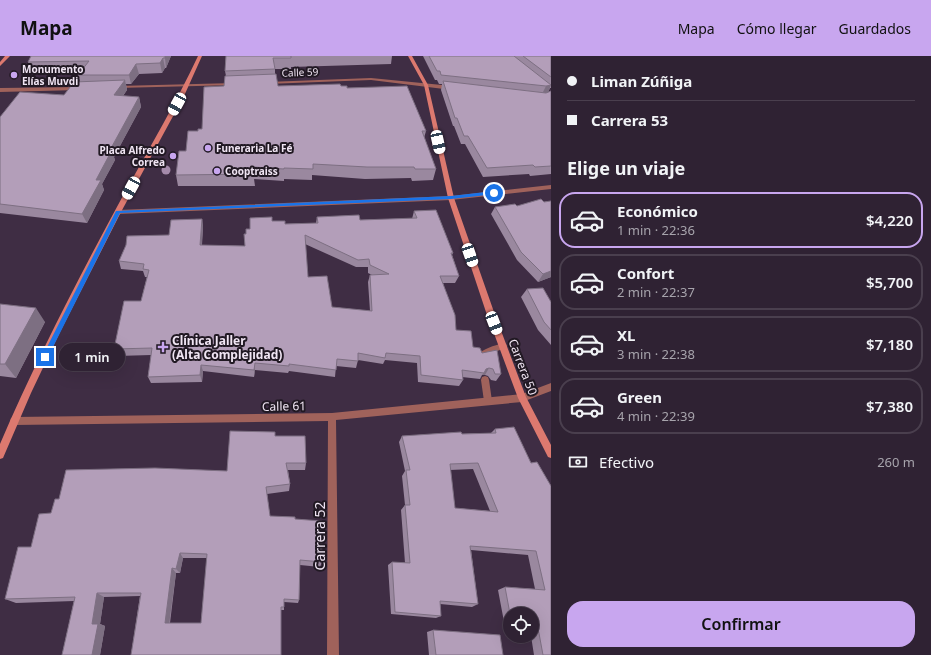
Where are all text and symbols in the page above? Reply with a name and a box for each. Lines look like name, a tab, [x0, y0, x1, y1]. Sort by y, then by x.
text: Mapa	[20, 15, 73, 41]
text: Mapa	[678, 19, 715, 38]
text: Cómo llegar	[737, 19, 817, 38]
text: Guardados	[839, 19, 911, 38]
place label: Monumento Elías Muvdi	[22, 62, 84, 88]
street label: Calle 59	[281, 64, 319, 80]
marker: Monumento Elías Muvdi	[9, 70, 19, 80]
text: Liman Zúñiga	[591, 71, 692, 91]
car	[166, 91, 188, 117]
text: Carrera 53	[591, 110, 668, 130]
car	[430, 129, 446, 155]
place label: Funeraria La Fé	[216, 141, 292, 155]
place label: Placa Alfredo Correa	[99, 143, 165, 169]
marker: Funeraria La Fé	[203, 143, 213, 153]
marker: Placa Alfredo Correa	[168, 151, 178, 161]
text: Elige un viaje	[567, 156, 685, 180]
place label: Cooptraiss	[225, 164, 278, 178]
marker: Cooptraiss	[212, 166, 222, 176]
car	[120, 175, 142, 201]
route start	[485, 184, 503, 202]
text: Económico	[617, 201, 698, 221]
icon: car	[569, 202, 605, 238]
text: $4,220	[866, 210, 913, 230]
text: 1 min · 22:36	[617, 221, 695, 239]
car	[460, 242, 480, 268]
text: Confort	[617, 263, 674, 283]
icon: car	[569, 264, 605, 300]
text: $5,700	[866, 272, 913, 292]
text: 2 min · 22:37	[617, 283, 695, 301]
car	[484, 310, 504, 336]
text: XL	[617, 325, 635, 345]
icon: car	[569, 326, 605, 362]
place label: Clínica Jaller (Alta Complejidad)	[172, 332, 282, 363]
text: $7,180	[866, 334, 913, 354]
street label: Carrera 50	[504, 336, 542, 398]
marker: Clínica Jaller (Alta Complejidad)	[157, 341, 169, 353]
callout: 1 min	[59, 343, 125, 371]
text: 3 min · 22:38	[617, 345, 695, 363]
route end	[36, 348, 54, 366]
text: 1 min	[74, 348, 110, 366]
text: Green	[617, 387, 662, 407]
icon: car	[569, 388, 605, 424]
text: $7,380	[866, 396, 913, 416]
street label: Calle 61	[262, 397, 306, 415]
text: 4 min · 22:39	[617, 407, 695, 425]
icon: cash	[567, 451, 589, 473]
text: Efectivo	[599, 452, 654, 472]
text: 260 m	[877, 453, 915, 471]
street label: Carrera 52	[310, 502, 329, 570]
button: Confirmar	[567, 601, 915, 647]
map controls	[503, 607, 539, 643]
button: locate	[503, 607, 539, 643]

